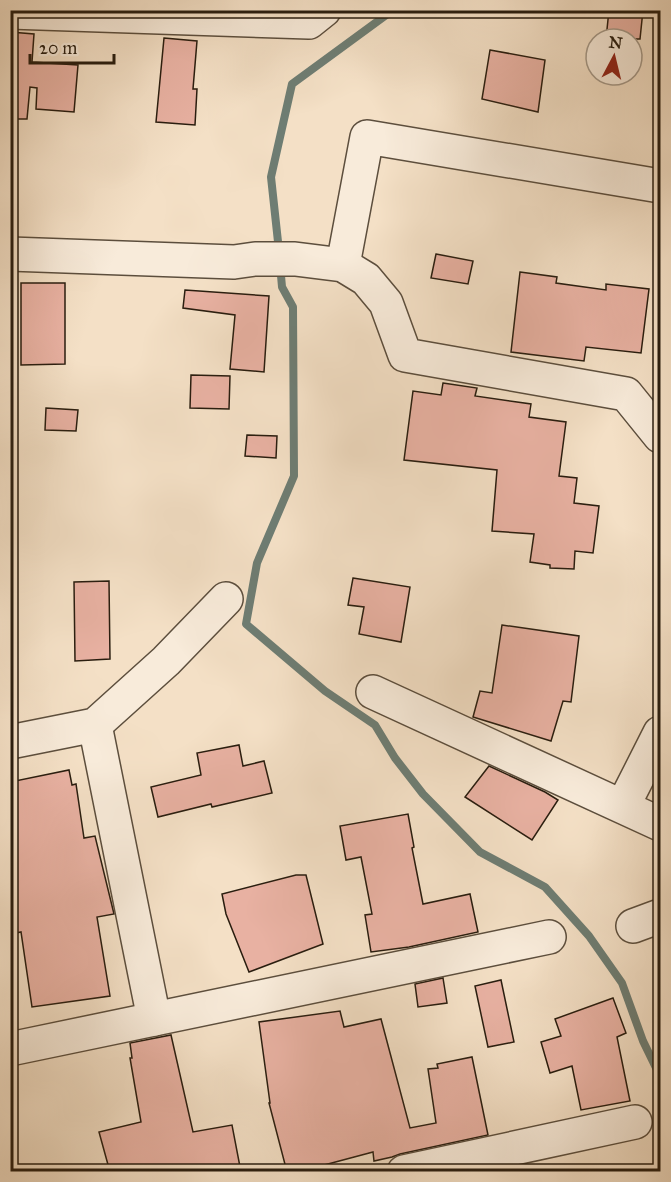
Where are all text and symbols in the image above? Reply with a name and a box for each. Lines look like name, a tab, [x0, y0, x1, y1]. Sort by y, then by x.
scale bar	[30, 27, 114, 65]
north arrow	[584, 27, 644, 87]
text: N	[608, 32, 624, 53]
text: 20 m	[39, 37, 77, 59]

